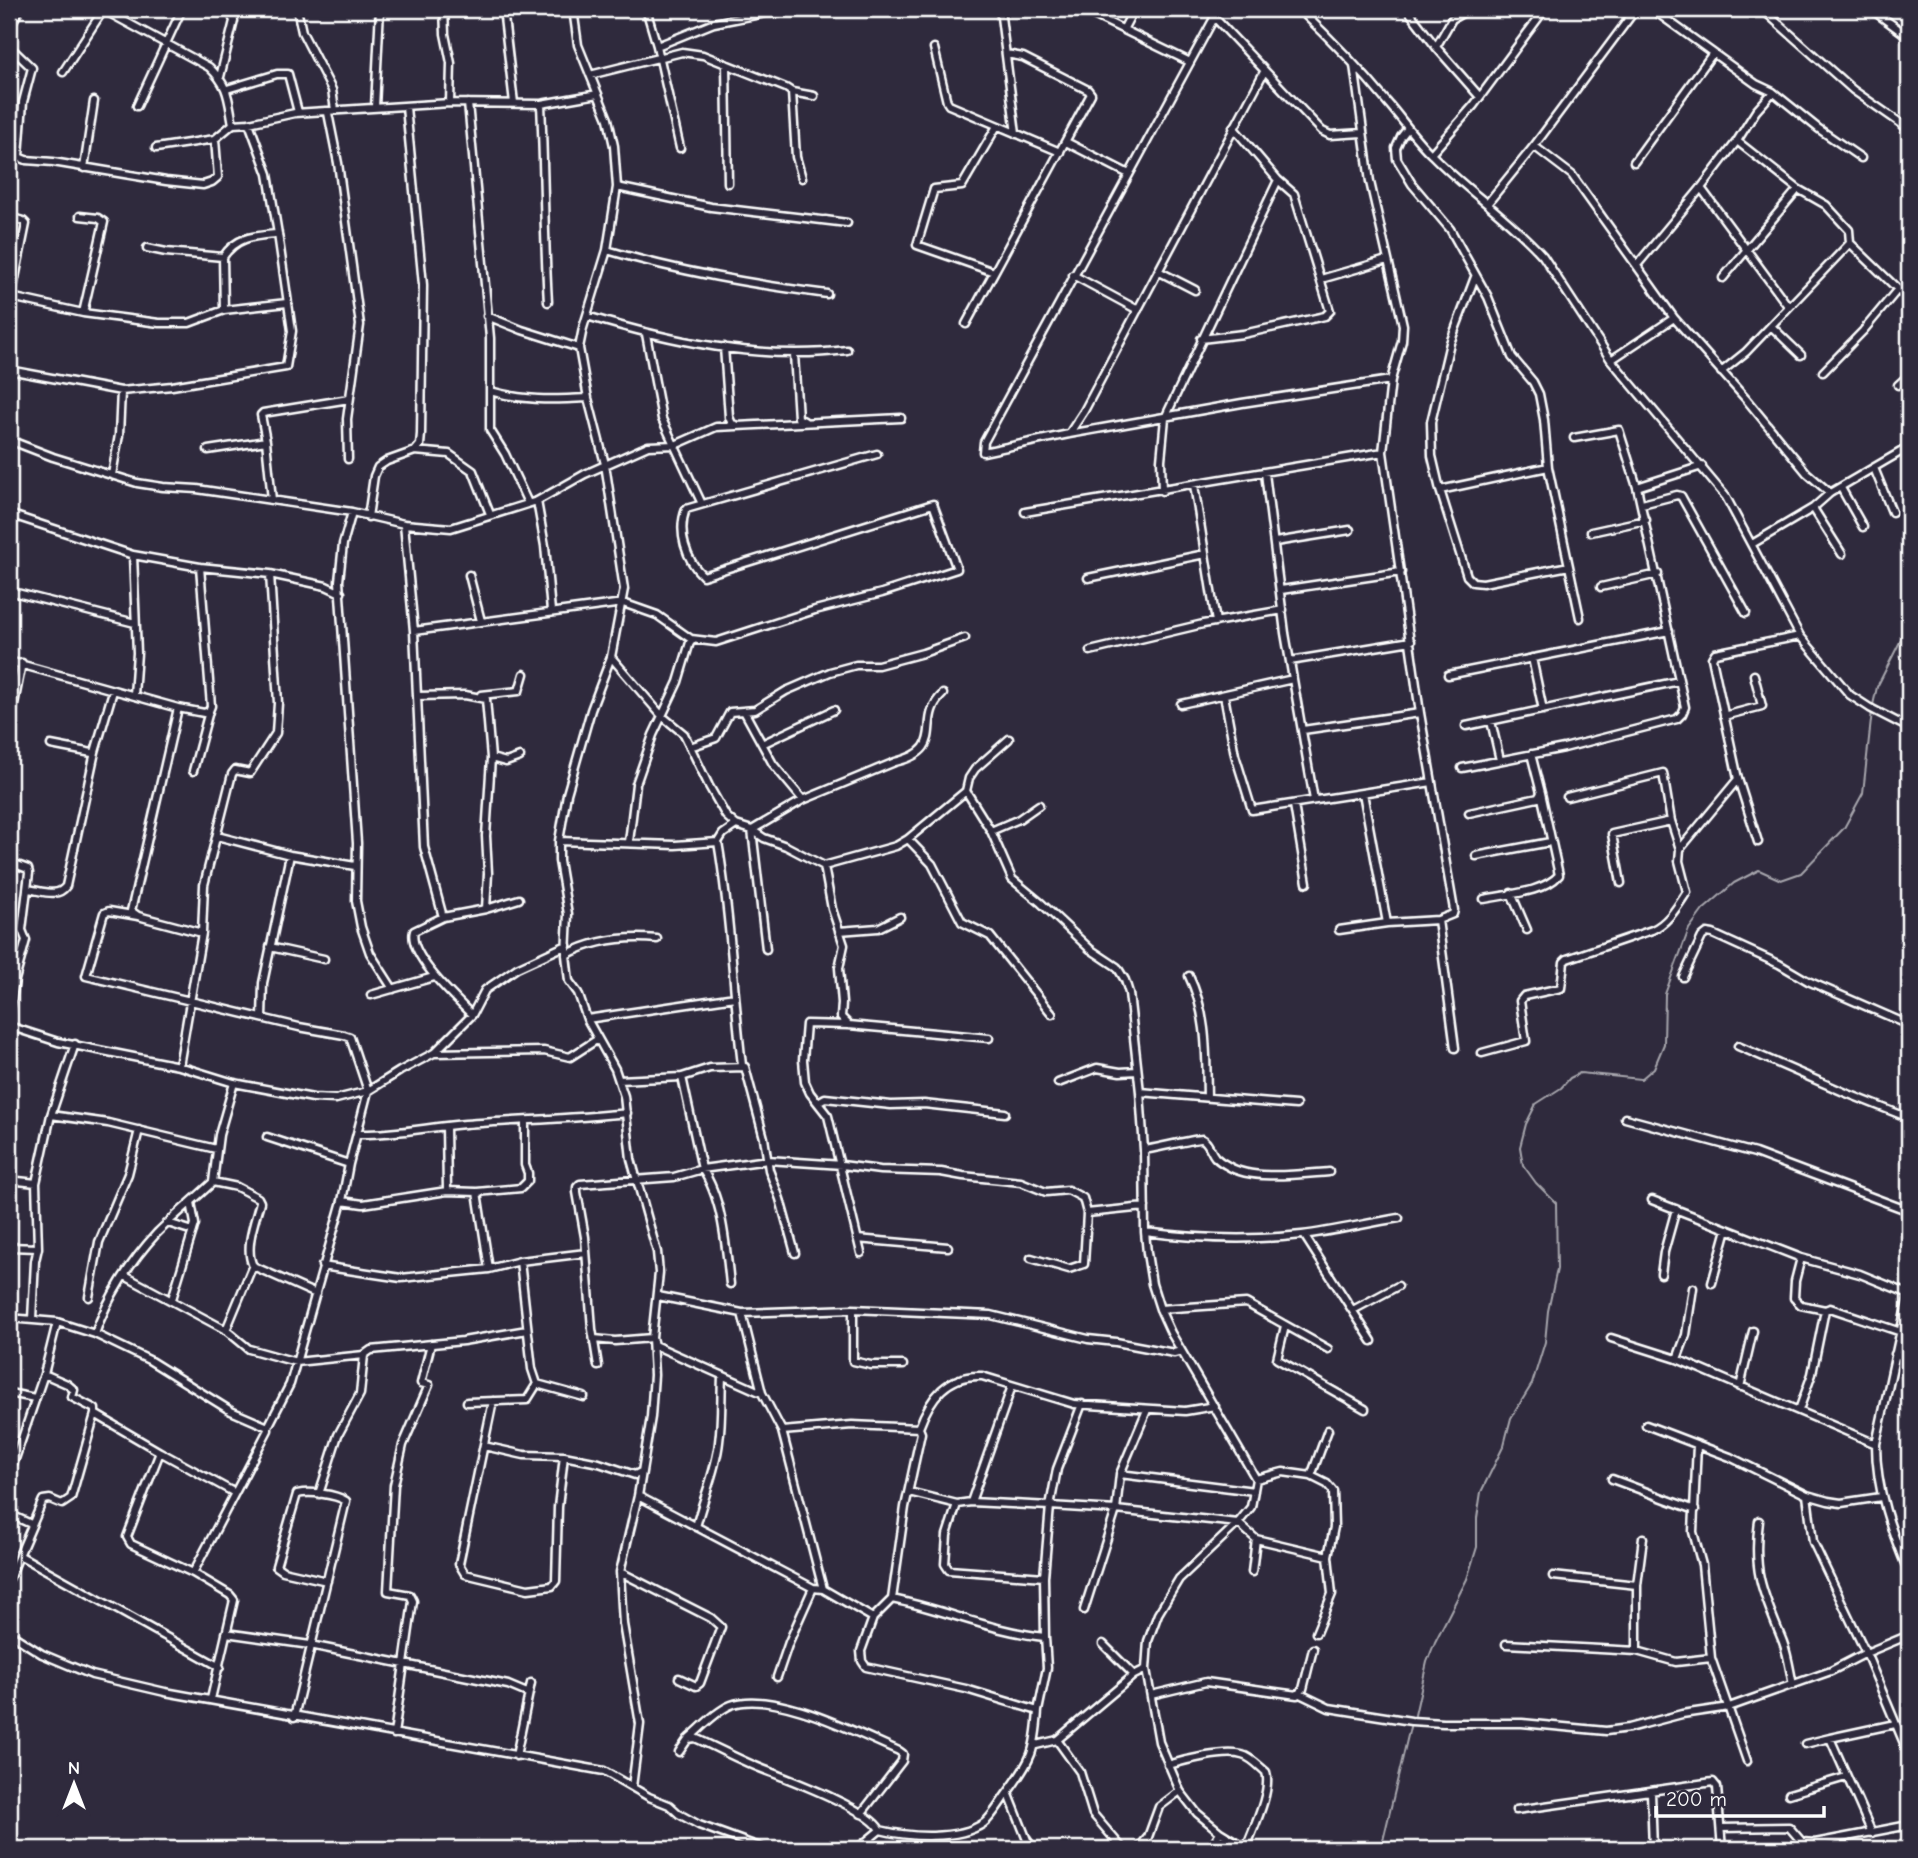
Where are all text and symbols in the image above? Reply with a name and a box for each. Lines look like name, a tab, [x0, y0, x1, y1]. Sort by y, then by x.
north arrow	[38, 1750, 108, 1820]
text: N	[68, 1757, 80, 1779]
scale bar	[1656, 1774, 1824, 1818]
text: 200 m	[1666, 1787, 1727, 1811]

